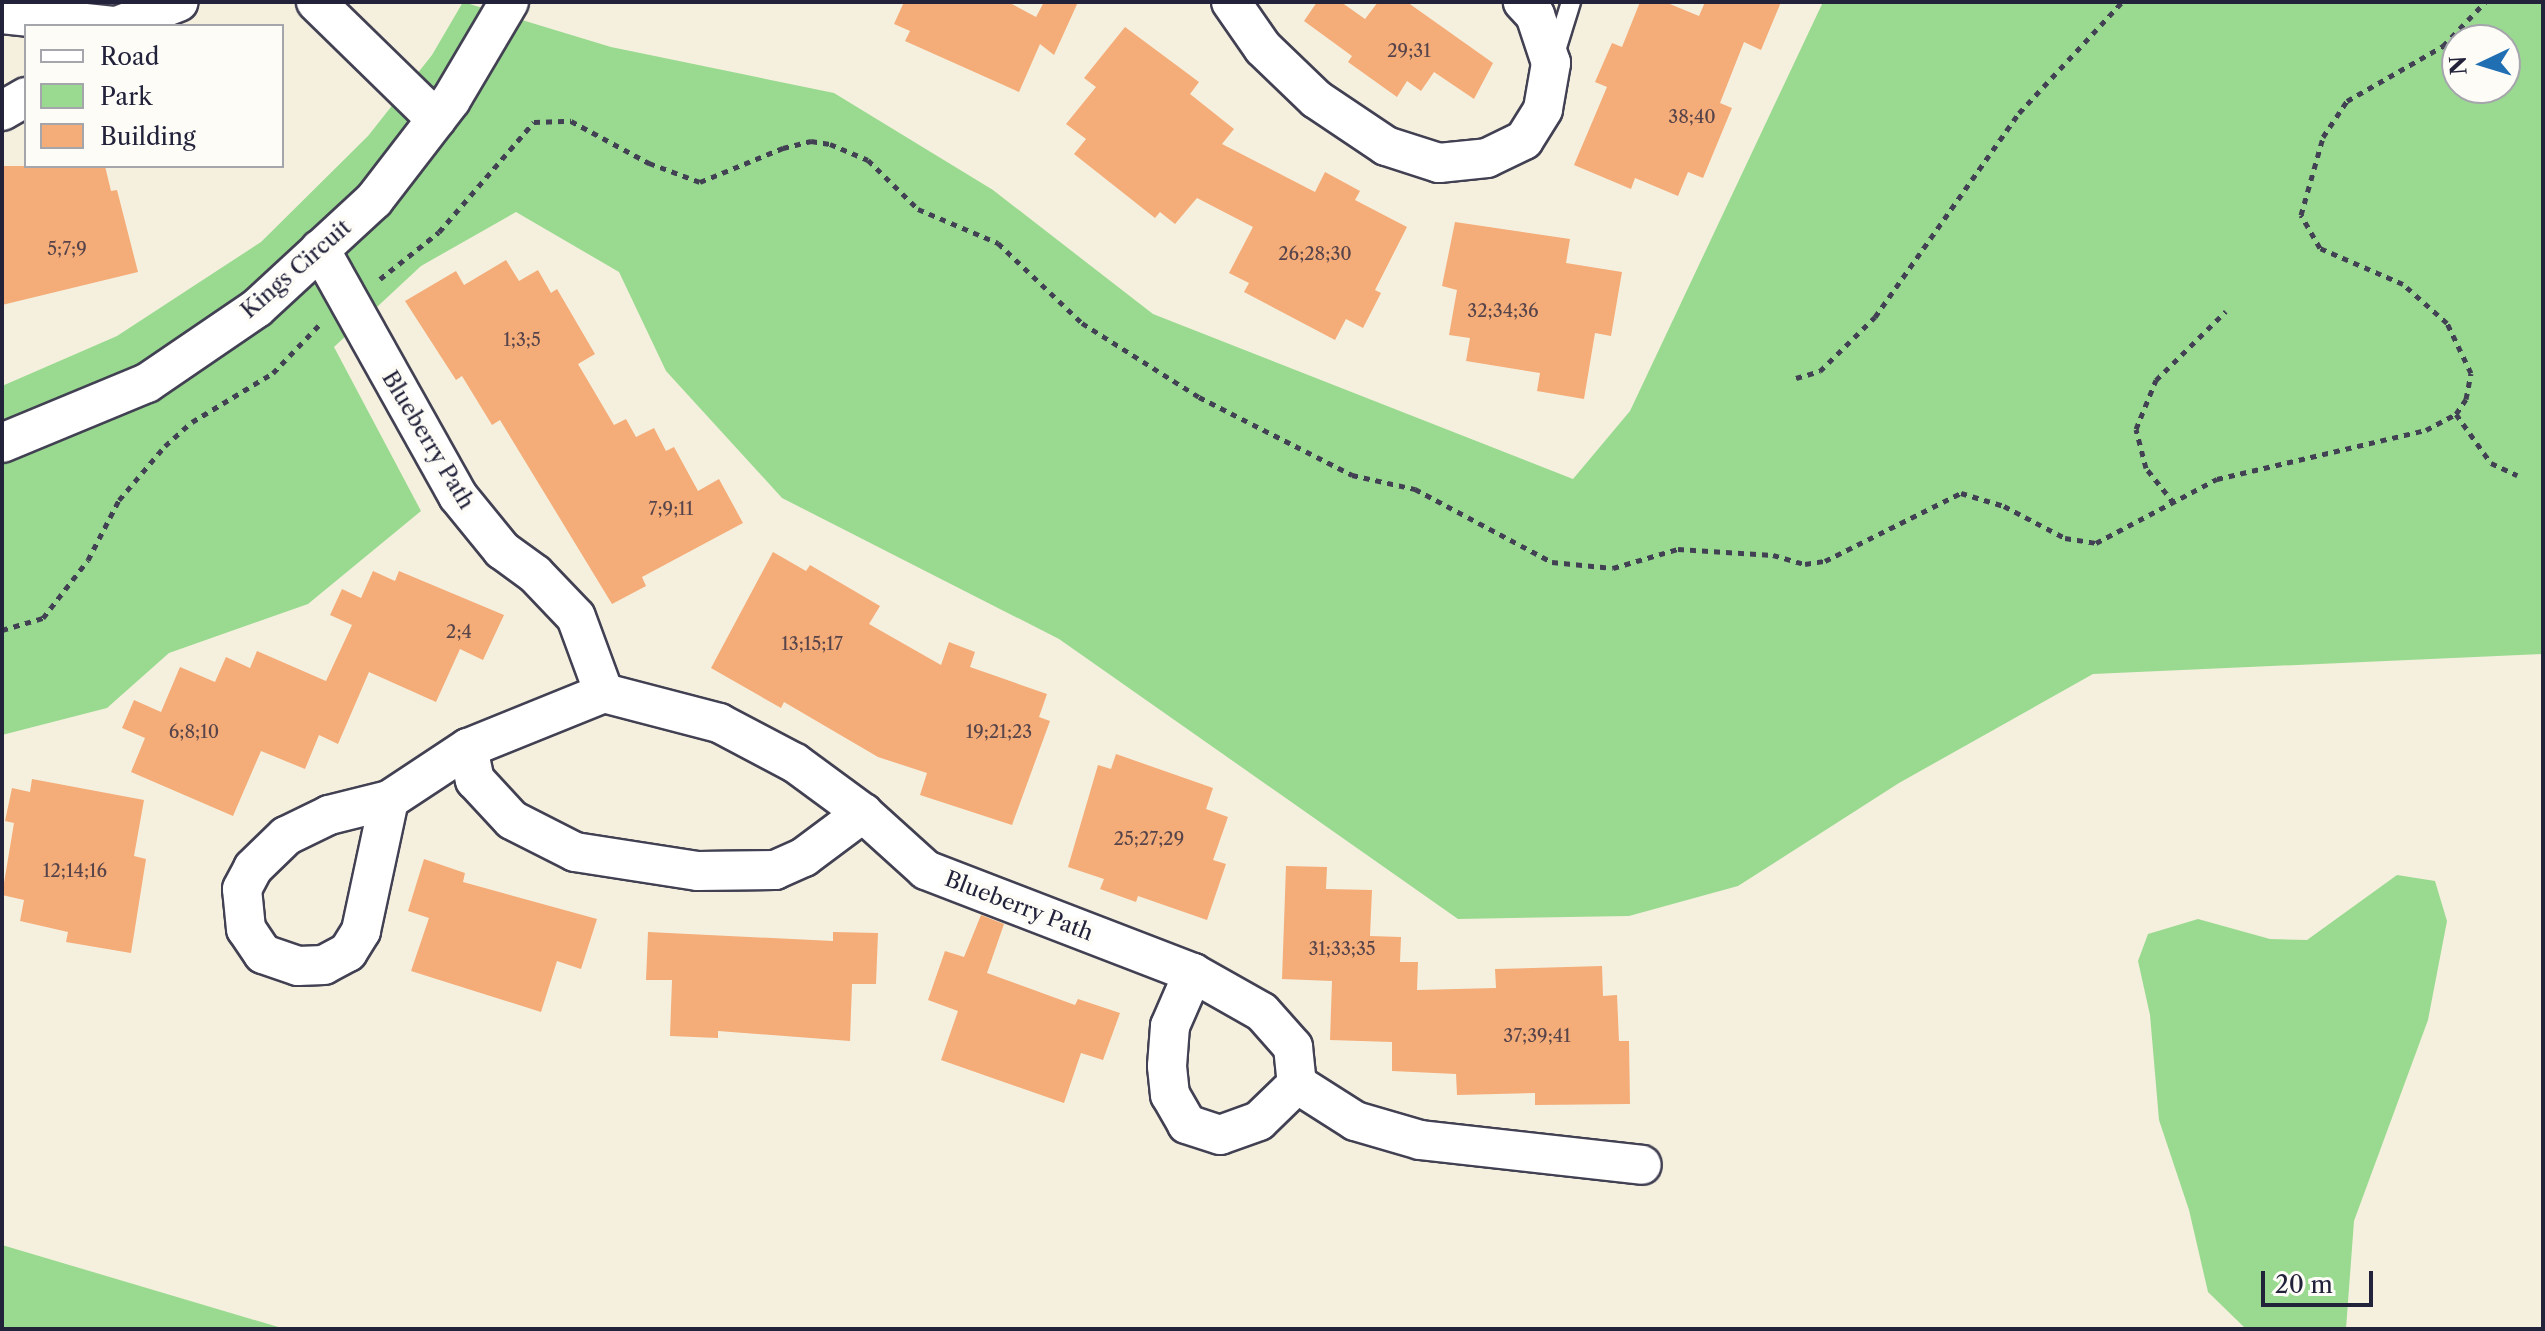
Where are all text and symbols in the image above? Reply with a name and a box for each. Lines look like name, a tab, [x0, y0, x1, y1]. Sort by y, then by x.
legend	[24, 24, 284, 168]
north arrow	[2441, 24, 2521, 104]
house number: 29;31	[1387, 40, 1431, 62]
text: Road	[100, 42, 159, 71]
text: N	[2444, 55, 2473, 76]
text: Park	[100, 82, 152, 111]
house number: 38;40	[1668, 106, 1716, 128]
text: Building	[100, 122, 196, 151]
street label: Kings Circuit	[236, 214, 356, 324]
house number: 5;7;9	[47, 238, 87, 260]
house number: 26;28;30	[1278, 243, 1352, 265]
house number: 32;34;36	[1467, 300, 1539, 322]
house number: 1;3;5	[503, 329, 541, 351]
street label: Blueberry Path	[376, 366, 480, 514]
house number: 7;9;11	[649, 498, 693, 520]
house number: 2;4	[446, 621, 472, 643]
house number: 13;15;17	[781, 633, 843, 655]
house number: 6;8;10	[169, 721, 219, 743]
house number: 19;21;23	[966, 721, 1032, 743]
house number: 25;27;29	[1114, 828, 1184, 850]
house number: 12;14;16	[43, 860, 107, 882]
street label: Blueberry Path	[941, 866, 1097, 946]
house number: 31;33;35	[1308, 938, 1376, 960]
house number: 37;39;41	[1503, 1025, 1571, 1047]
scale bar	[2265, 1255, 2377, 1305]
text: 20 m	[2275, 1270, 2333, 1299]

